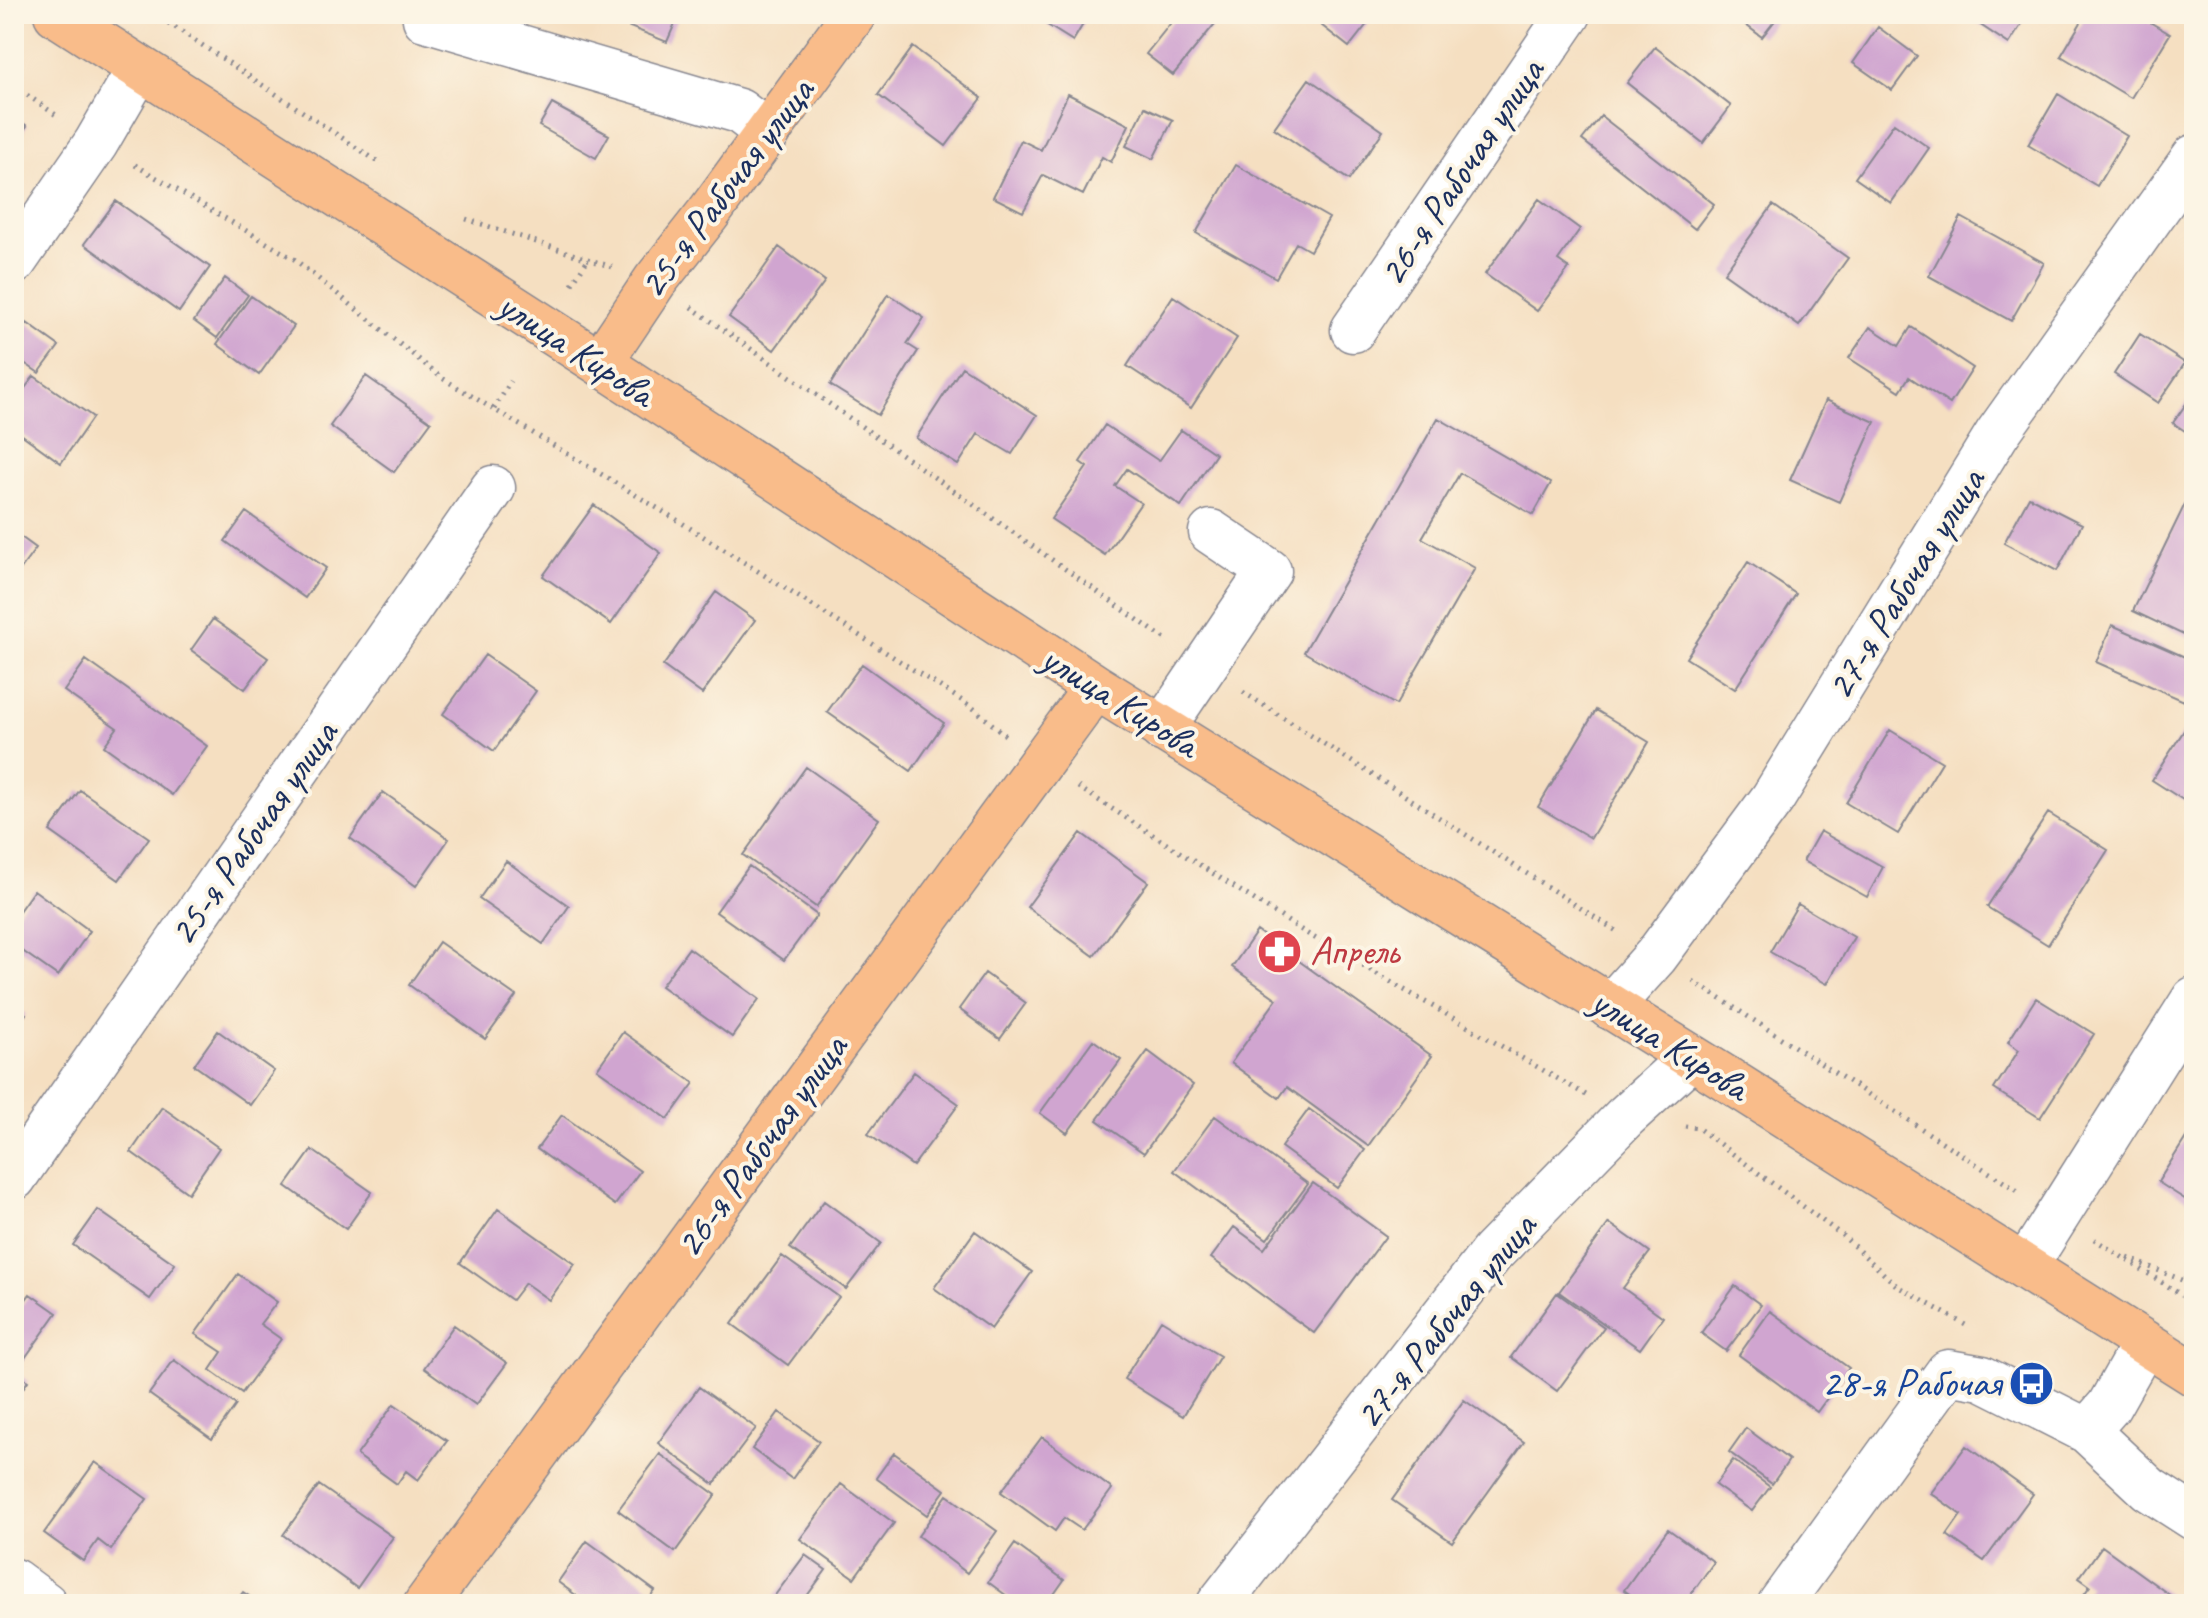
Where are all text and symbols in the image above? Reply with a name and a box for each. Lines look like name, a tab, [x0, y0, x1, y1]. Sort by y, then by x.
street label: 26-я Рабочая улица	[1367, 47, 1557, 295]
street label: 25-я Рабочая улица	[627, 66, 827, 308]
street label: улица Кирова	[487, 279, 667, 420]
street label: 27-я Рабочая улица	[1814, 457, 1997, 709]
street label: улица Кирова	[1030, 632, 1211, 771]
street label: 25-я Рабочая улица	[157, 709, 351, 955]
place label: Апрель	[1310, 926, 1401, 976]
pharmacy icon: Апрель	[1255, 927, 1303, 975]
street label: улица Кирова	[1580, 975, 1761, 1114]
street label: 26-я Рабочая улица	[664, 1023, 860, 1267]
street label: 27-я Рабочая улица	[1343, 1201, 1549, 1439]
place label: 28-я Рабочая	[1822, 1358, 2004, 1408]
bus stop icon: 28-я Рабочая	[2008, 1359, 2056, 1407]

